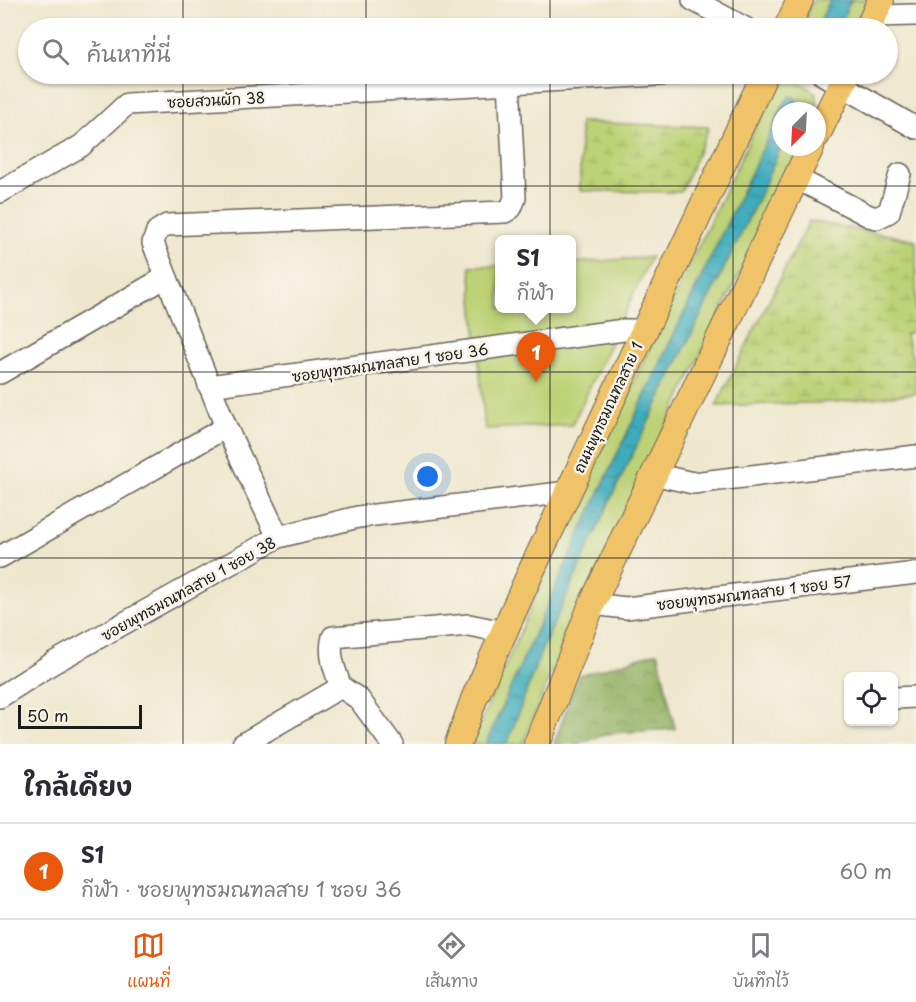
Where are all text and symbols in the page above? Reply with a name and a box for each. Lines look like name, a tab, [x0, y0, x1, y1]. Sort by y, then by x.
search box	[18, 18, 898, 84]
icon: search	[39, 35, 72, 68]
text: ค้นหาที่นี่	[87, 36, 171, 69]
street label: ซอยสวนผัก 38	[166, 85, 266, 113]
north arrow	[772, 102, 826, 156]
popup	[495, 235, 576, 313]
text: S1	[517, 240, 540, 273]
text: กีฬา	[517, 277, 554, 307]
pin: 1	[516, 332, 556, 382]
street label: ซอยพุทธมณฑลสาย 1 ซอย 36	[290, 337, 490, 388]
street label: ถนนพุทธมณฑลสาย 1	[566, 338, 648, 477]
your location	[413, 462, 442, 491]
street label: ซอยพุทธมณฑลสาย 1 ซอย 38	[96, 530, 280, 647]
street label: ซอยพุทธมณฑลสาย 1 ซอย 57	[655, 569, 853, 616]
map controls	[844, 672, 898, 726]
button: locate	[844, 672, 898, 726]
scale bar	[18, 702, 142, 730]
text: 50 m	[27, 703, 68, 727]
text: ใกล้เคียง	[24, 766, 132, 805]
text: S1	[81, 837, 104, 870]
text: 1	[39, 856, 48, 886]
text: 60 m	[840, 856, 892, 886]
text: กีฬา · ซอยพุทธมณฑลสาย 1 ซอย 36	[81, 874, 402, 904]
tab: แผนที่	[127, 929, 170, 993]
tab: เส้นทาง	[425, 929, 478, 993]
tab: บันทึกไว้	[732, 929, 789, 993]

